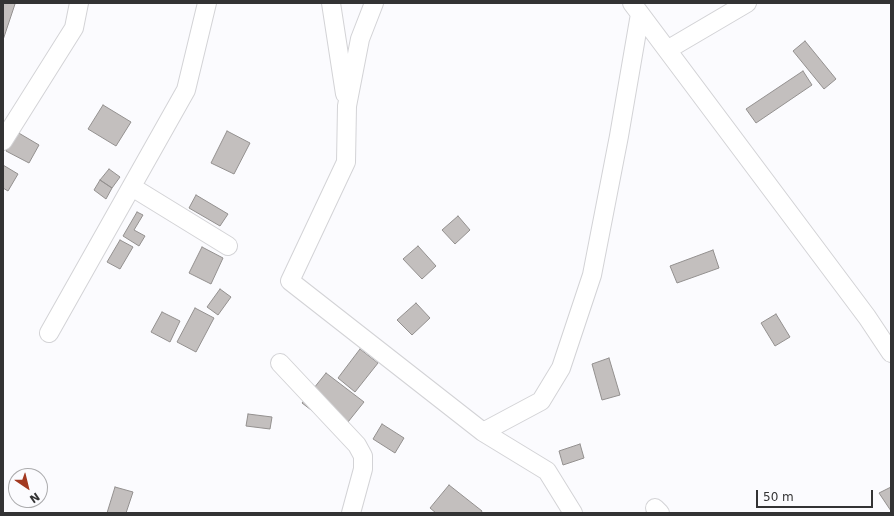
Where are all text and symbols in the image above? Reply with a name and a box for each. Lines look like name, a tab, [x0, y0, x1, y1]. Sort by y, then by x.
north arrow	[8, 468, 48, 508]
scale bar	[758, 482, 875, 508]
text: N	[27, 489, 42, 505]
text: 50 m	[763, 490, 794, 504]

